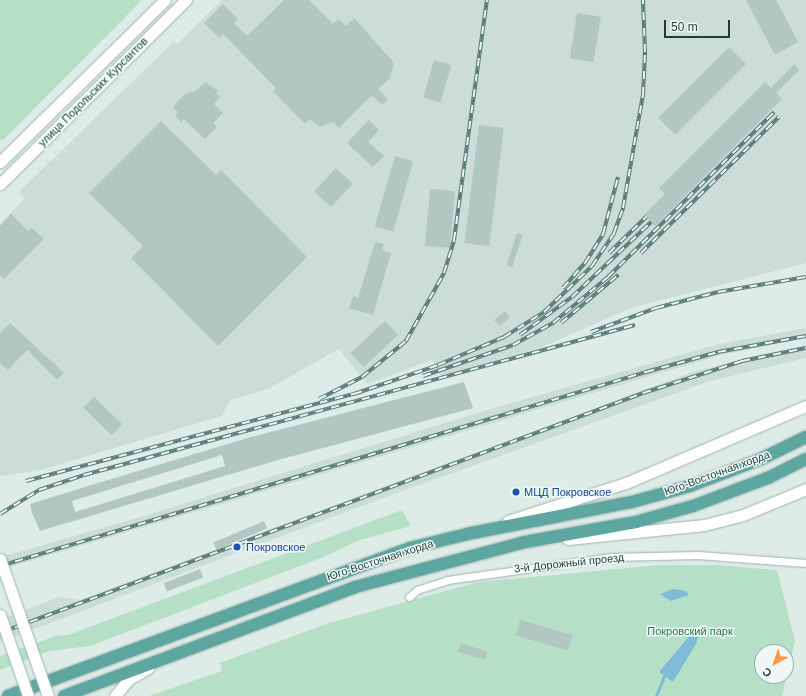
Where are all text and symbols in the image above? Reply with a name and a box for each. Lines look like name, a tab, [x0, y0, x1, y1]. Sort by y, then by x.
scale bar	[666, 12, 732, 38]
text: 50 m	[671, 20, 698, 34]
street label: улица Подольских Курсантов	[36, 35, 150, 149]
street label: Юго-Восточная хорда	[662, 448, 772, 498]
place label: МЦД Покровское	[524, 485, 611, 499]
marker: МЦД Покровское	[511, 487, 521, 497]
street label: Юго-Восточная хорда	[325, 537, 435, 583]
place label: Покровское	[246, 540, 305, 554]
marker: Покровское	[231, 541, 243, 553]
street label: 3-й Дорожный проезд	[513, 551, 625, 575]
park label: Покровский парк	[647, 624, 733, 638]
north arrow	[754, 644, 794, 684]
text: С	[760, 665, 774, 680]

